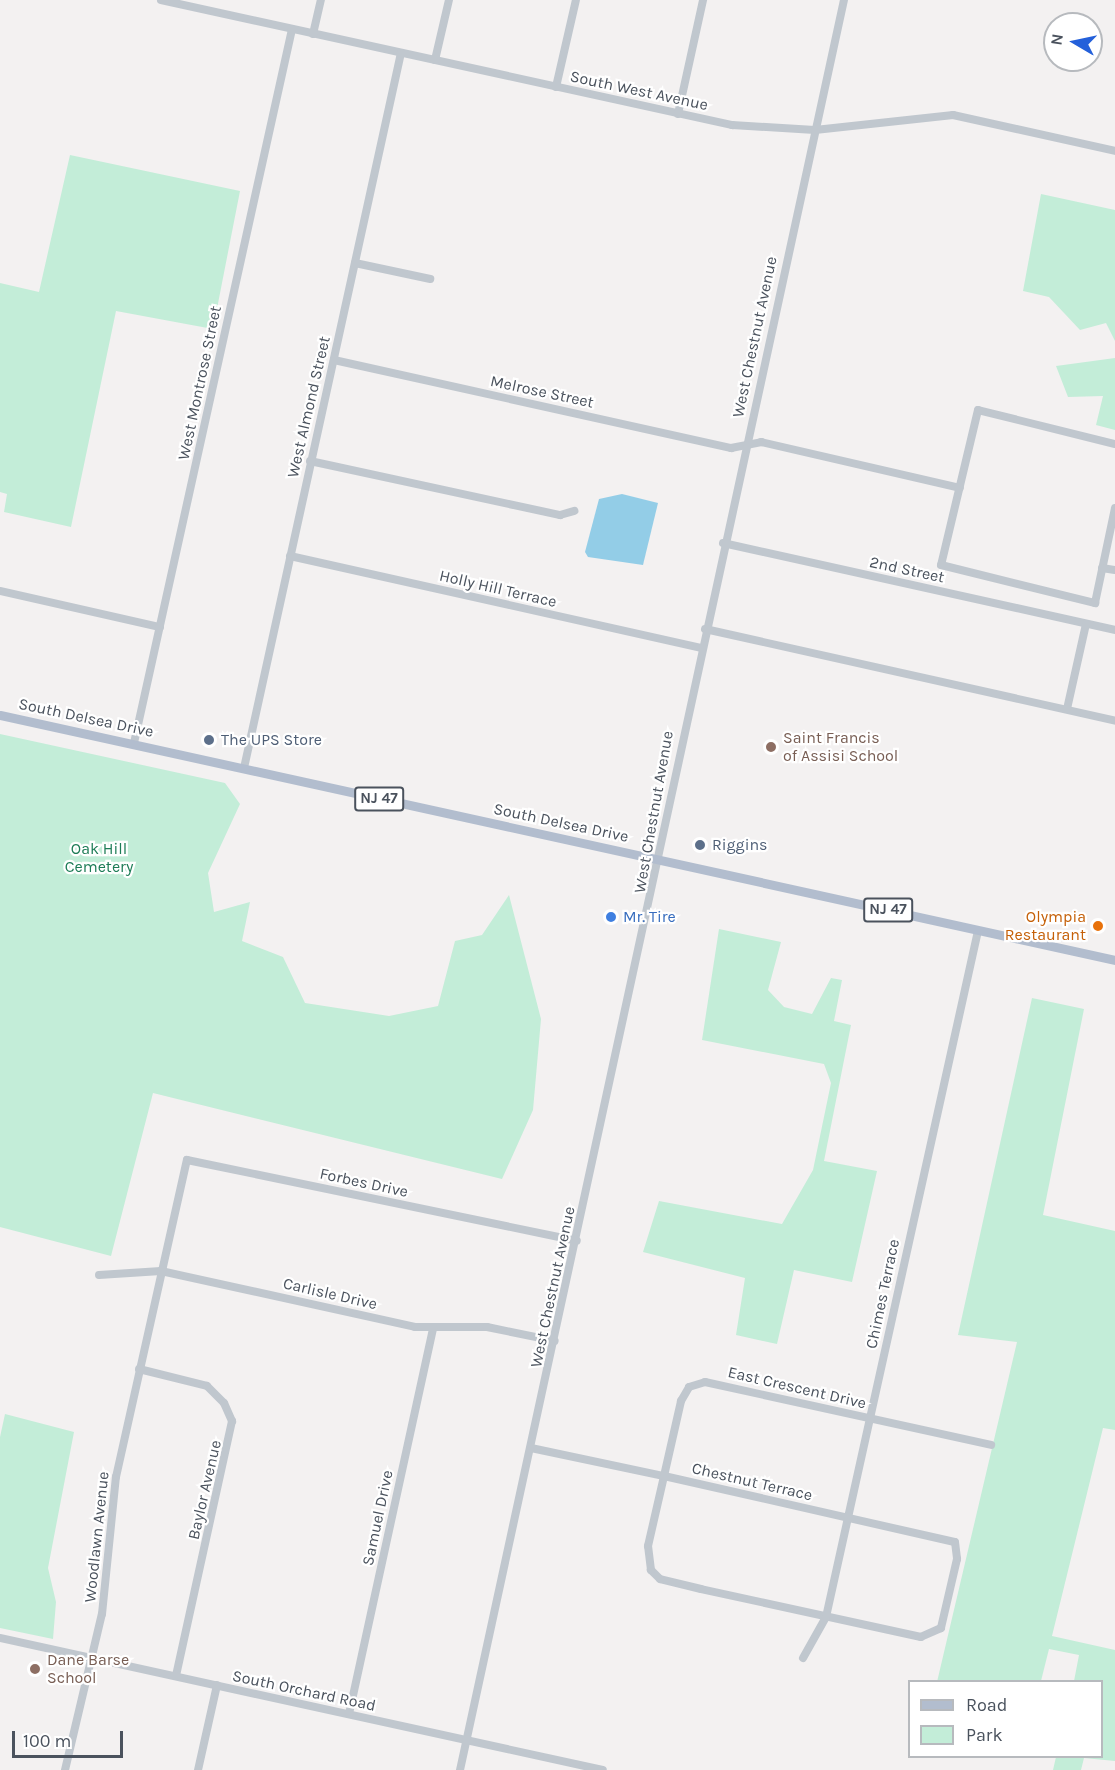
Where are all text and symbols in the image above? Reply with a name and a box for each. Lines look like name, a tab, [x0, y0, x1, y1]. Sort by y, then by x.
north arrow	[1043, 12, 1103, 72]
text: N	[1046, 32, 1067, 47]
street label: South West Avenue	[568, 67, 710, 115]
street label: West Chestnut Avenue	[729, 255, 781, 419]
street label: West Montrose Street	[174, 304, 226, 462]
street label: West Almond Street	[283, 334, 335, 480]
street label: Melrose Street	[489, 372, 595, 412]
street label: 2nd Street	[868, 553, 946, 587]
street label: Holly Hill Terrace	[438, 566, 558, 612]
street label: South Delsea Drive	[17, 694, 155, 742]
place label: Saint Francis of Assisi School	[783, 728, 898, 766]
place label: The UPS Store	[221, 730, 322, 750]
street label: West Chestnut Avenue	[630, 730, 678, 894]
marker: The UPS Store	[202, 733, 216, 747]
marker: Saint Francis of Assisi School	[764, 740, 778, 754]
road number: NJ 47	[354, 787, 404, 811]
street label: South Delsea Drive	[492, 799, 630, 847]
place label: Riggins	[712, 835, 767, 855]
marker: Riggins	[693, 838, 707, 852]
park label: Oak Hill Cemetery	[65, 839, 133, 877]
road number: NJ 47	[862, 898, 914, 922]
place label: Mr. Tire	[623, 907, 676, 927]
place label: Olympia Restaurant	[1005, 907, 1086, 945]
marker: Mr. Tire	[604, 910, 618, 924]
marker: Olympia Restaurant	[1091, 919, 1105, 933]
street label: Forbes Drive	[318, 1164, 410, 1202]
street label: West Chestnut Avenue	[527, 1205, 579, 1369]
street label: Chimes Terrace	[862, 1237, 904, 1351]
street label: Carlisle Drive	[281, 1274, 379, 1314]
street label: East Crescent Drive	[726, 1363, 868, 1413]
street label: Baylor Avenue	[184, 1438, 226, 1542]
street label: Chestnut Terrace	[690, 1459, 814, 1505]
street label: Samuel Drive	[359, 1469, 397, 1567]
street label: Woodlawn Avenue	[81, 1470, 113, 1604]
place label: Dane Barse School	[47, 1650, 129, 1688]
marker: Dane Barse School	[28, 1662, 42, 1676]
street label: South Orchard Road	[230, 1666, 378, 1716]
legend	[908, 1680, 1103, 1758]
text: Road	[966, 1694, 1007, 1716]
scale bar	[15, 1719, 126, 1757]
text: Park	[966, 1724, 1003, 1746]
text: 100 m	[23, 1730, 71, 1752]

